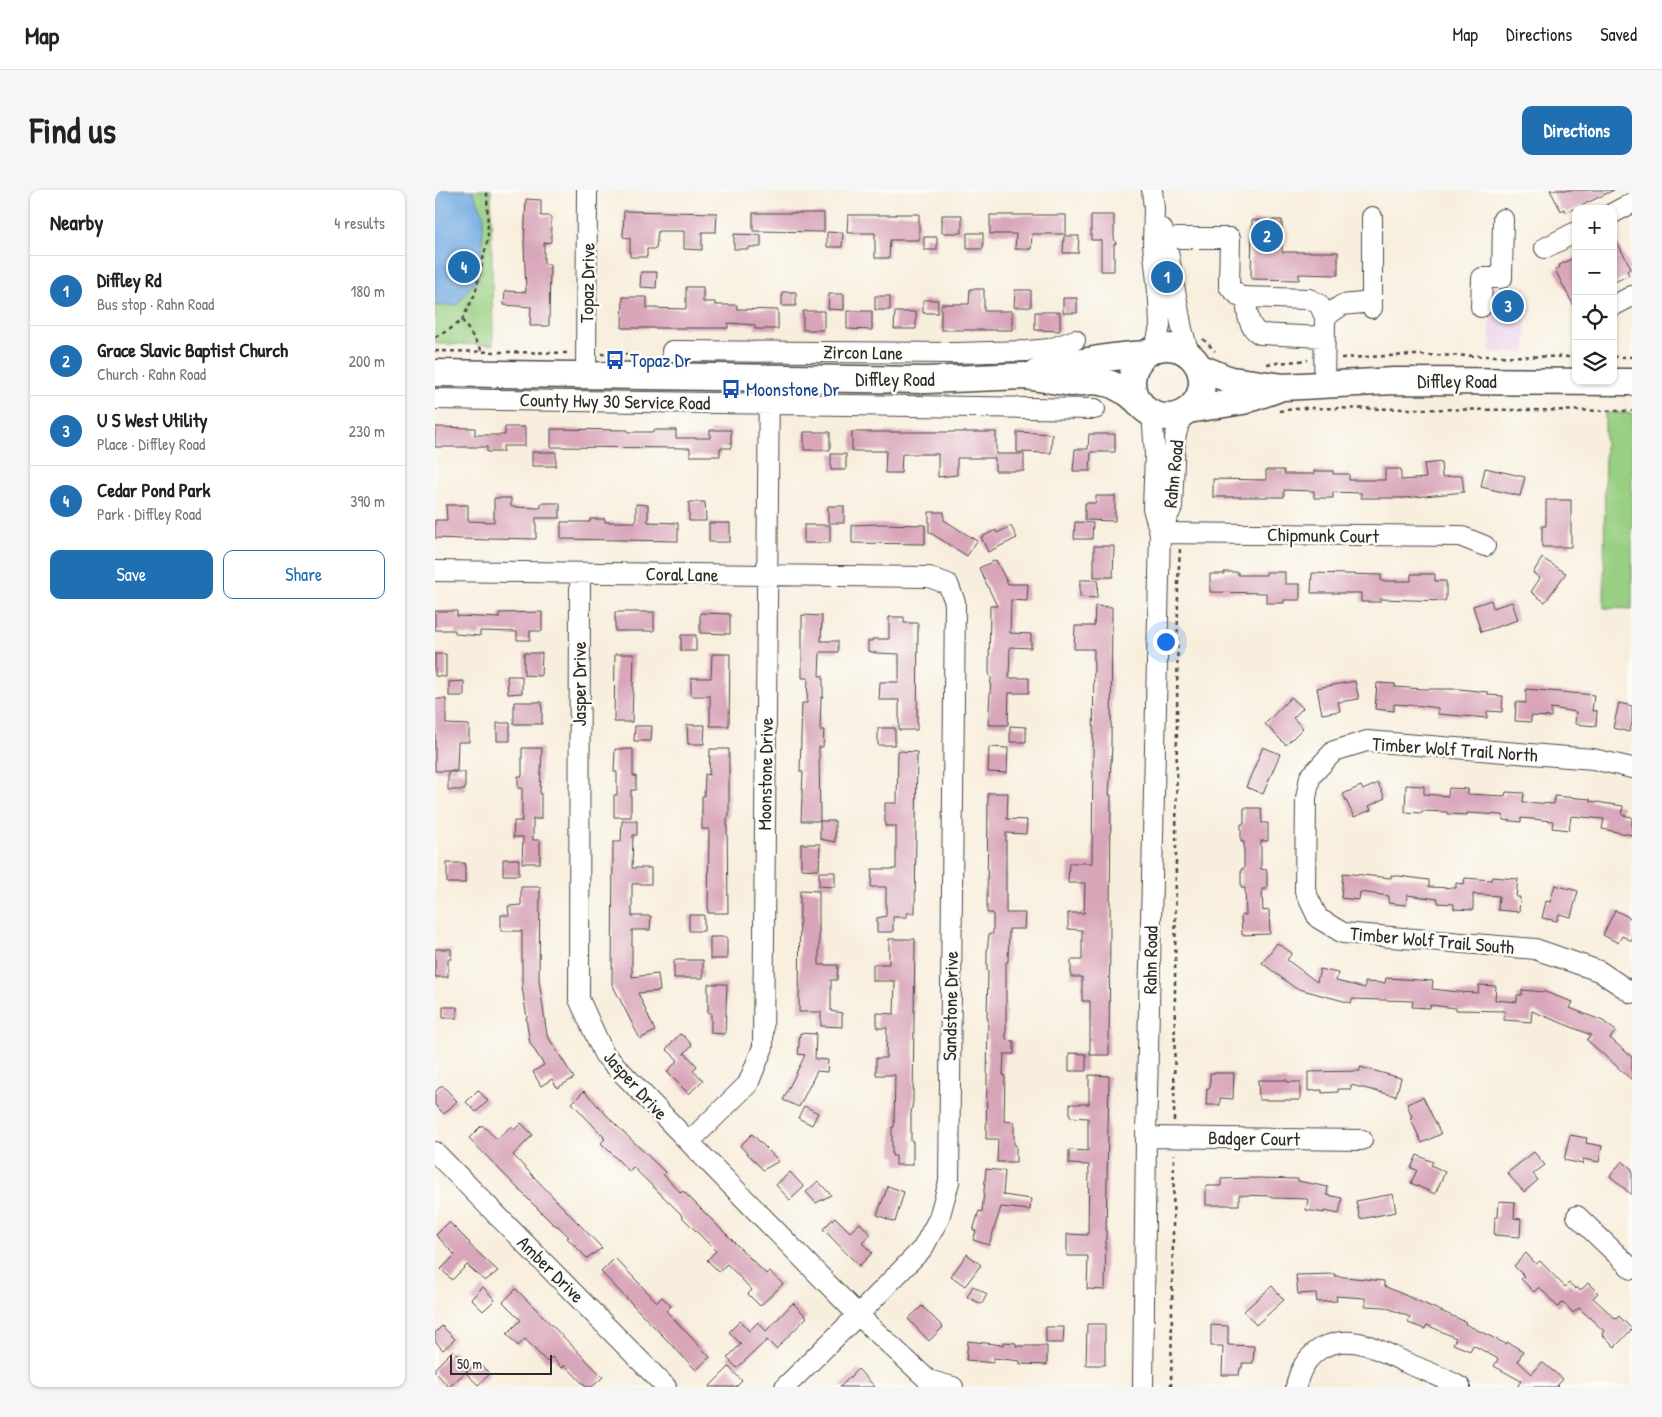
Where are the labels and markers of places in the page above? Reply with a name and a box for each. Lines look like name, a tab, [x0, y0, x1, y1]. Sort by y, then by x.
pin: 2	[1251, 217, 1283, 255]
pin: 4	[448, 248, 480, 286]
pin: 1	[1151, 258, 1183, 296]
pin: 3	[1492, 287, 1524, 325]
place label: Topaz Dr	[630, 347, 692, 373]
bus stop icon: Topaz Dr	[604, 349, 626, 371]
place label: Moonstone Dr	[746, 376, 840, 402]
bus stop icon: Moonstone Dr	[720, 378, 742, 400]

